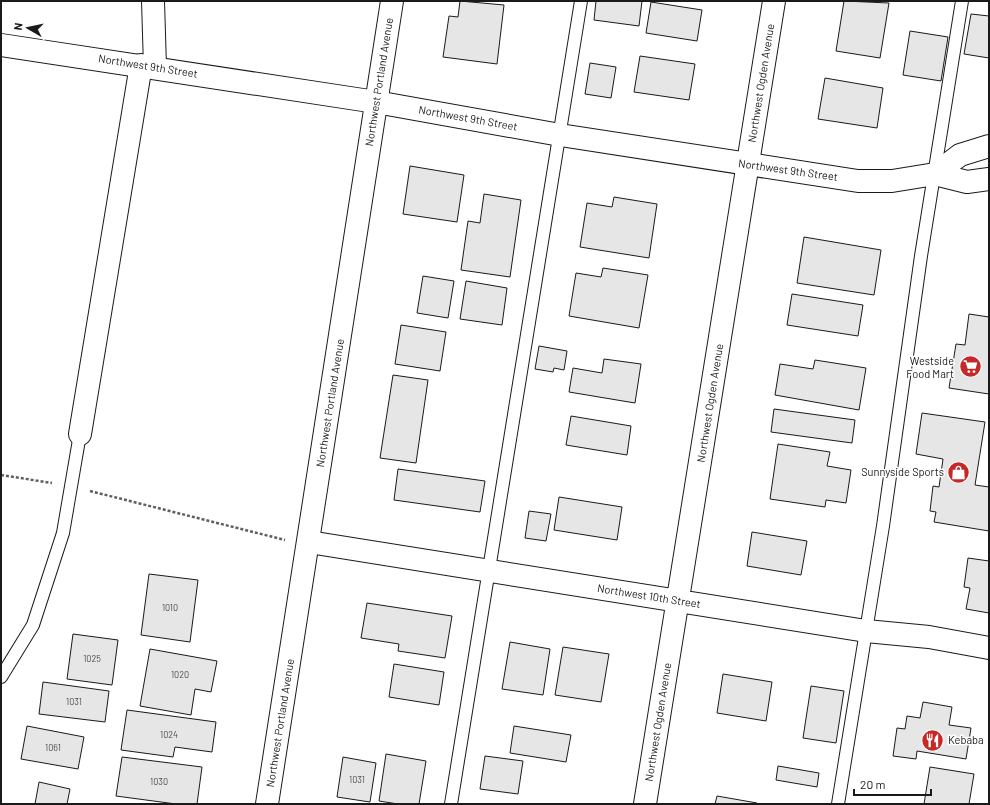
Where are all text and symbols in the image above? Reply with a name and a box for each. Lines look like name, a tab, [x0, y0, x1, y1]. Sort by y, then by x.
north arrow	[8, 8, 48, 48]
street label: Northwest Portland Avenue	[362, 17, 395, 147]
text: N	[11, 22, 25, 31]
street label: Northwest Ogden Avenue	[745, 23, 776, 143]
street label: Northwest 9th Street	[98, 51, 199, 80]
street label: Northwest 9th Street	[418, 102, 519, 133]
street label: Northwest 9th Street	[737, 156, 839, 183]
street label: Northwest Portland Avenue	[313, 338, 346, 468]
street label: Northwest Ogden Avenue	[694, 343, 725, 463]
place label: Westside Food Mart	[906, 354, 954, 380]
supermarket icon: Westside Food Mart	[957, 354, 983, 380]
shop icon: Sunnyside Sports	[946, 459, 972, 485]
place label: Sunnyside Sports	[861, 465, 944, 478]
street label: Northwest 10th Street	[596, 581, 702, 610]
house number: 1010	[162, 602, 178, 613]
house number: 1025	[83, 653, 101, 664]
street label: Northwest Portland Avenue	[263, 658, 296, 788]
street label: Northwest Ogden Avenue	[642, 662, 673, 782]
house number: 1020	[171, 669, 189, 680]
house number: 1031	[66, 696, 82, 707]
restaurant icon: Kebaba	[919, 727, 945, 753]
house number: 1024	[160, 729, 178, 740]
place label: Kebaba	[948, 733, 984, 746]
house number: 1061	[45, 742, 61, 753]
scale bar	[854, 771, 931, 797]
house number: 1031	[349, 774, 365, 785]
house number: 1030	[150, 776, 168, 787]
text: 20 m	[860, 777, 886, 791]

